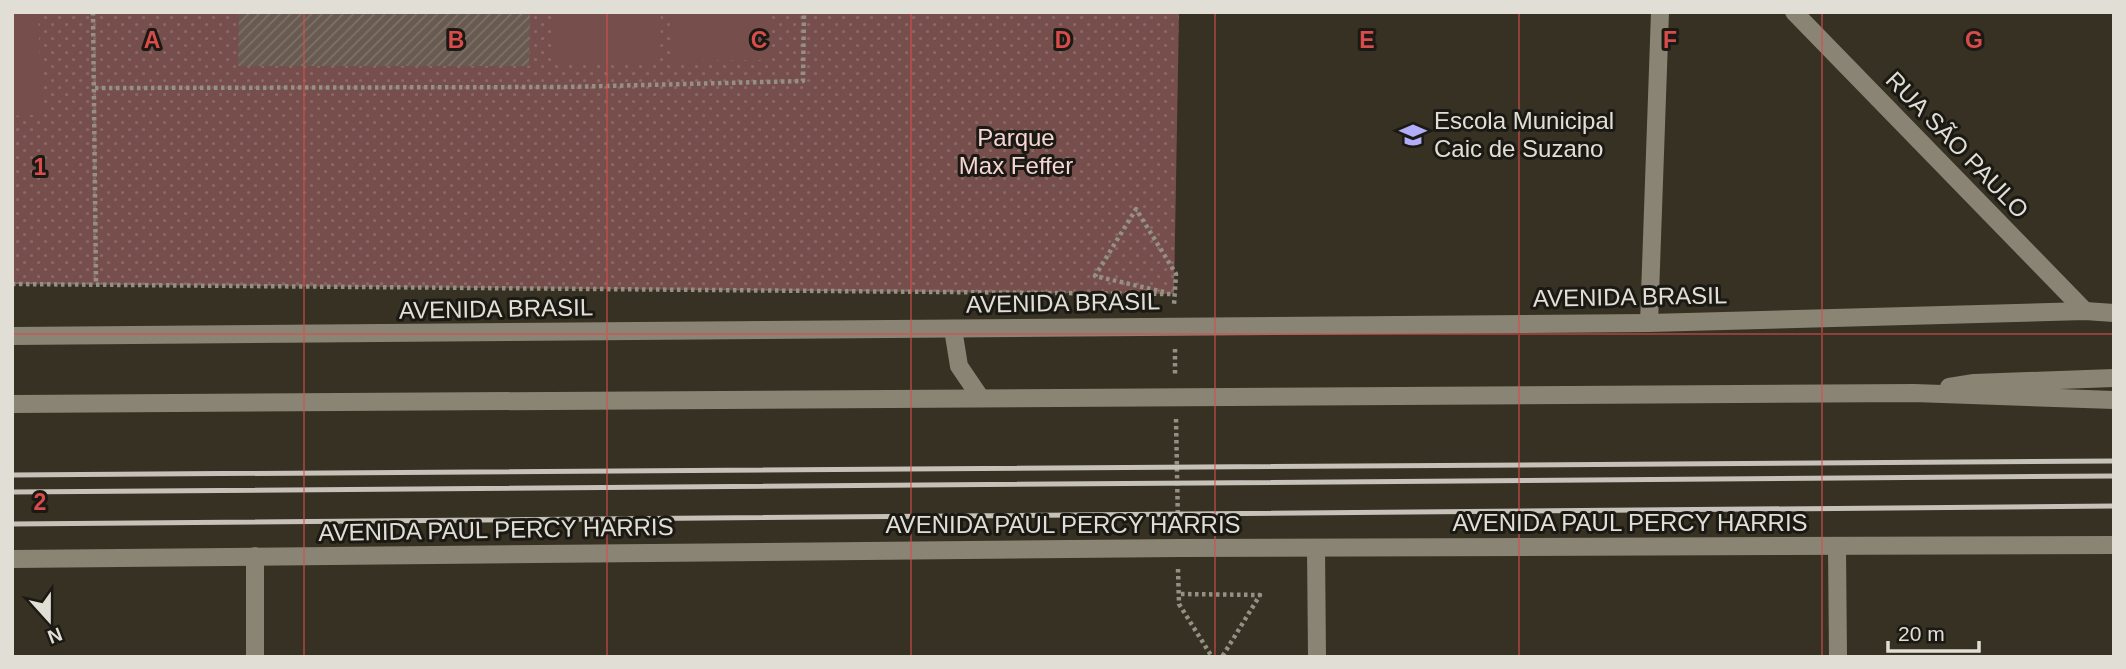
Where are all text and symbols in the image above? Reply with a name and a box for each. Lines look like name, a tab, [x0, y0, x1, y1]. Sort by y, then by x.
text: A	[144, 27, 160, 53]
text: B	[448, 27, 464, 53]
text: C	[751, 27, 767, 53]
text: D	[1055, 27, 1071, 53]
text: E	[1359, 27, 1375, 53]
text: F	[1663, 27, 1677, 53]
text: G	[1965, 27, 1983, 53]
street label: RUA SÃO PAULO	[1881, 66, 2034, 223]
place label: Escola Municipal Caic de Suzano	[1434, 107, 1614, 162]
school or university icon: Escola Municipal Caic de Suzano	[1398, 120, 1428, 150]
park label: Parque Max Feffer	[959, 124, 1073, 179]
text: 1	[34, 154, 47, 180]
street label: AVENIDA BRASIL	[1533, 281, 1727, 312]
street label: AVENIDA BRASIL	[966, 287, 1160, 318]
street label: AVENIDA BRASIL	[399, 293, 593, 324]
text: 2	[34, 489, 46, 515]
street label: AVENIDA PAUL PERCY HARRIS	[1452, 509, 1808, 536]
street label: AVENIDA PAUL PERCY HARRIS	[885, 511, 1241, 538]
street label: AVENIDA PAUL PERCY HARRIS	[318, 513, 674, 546]
north arrow	[14, 585, 84, 655]
scale bar	[1888, 610, 1979, 654]
text: 20 m	[1898, 622, 1945, 645]
text: N	[45, 623, 65, 648]

